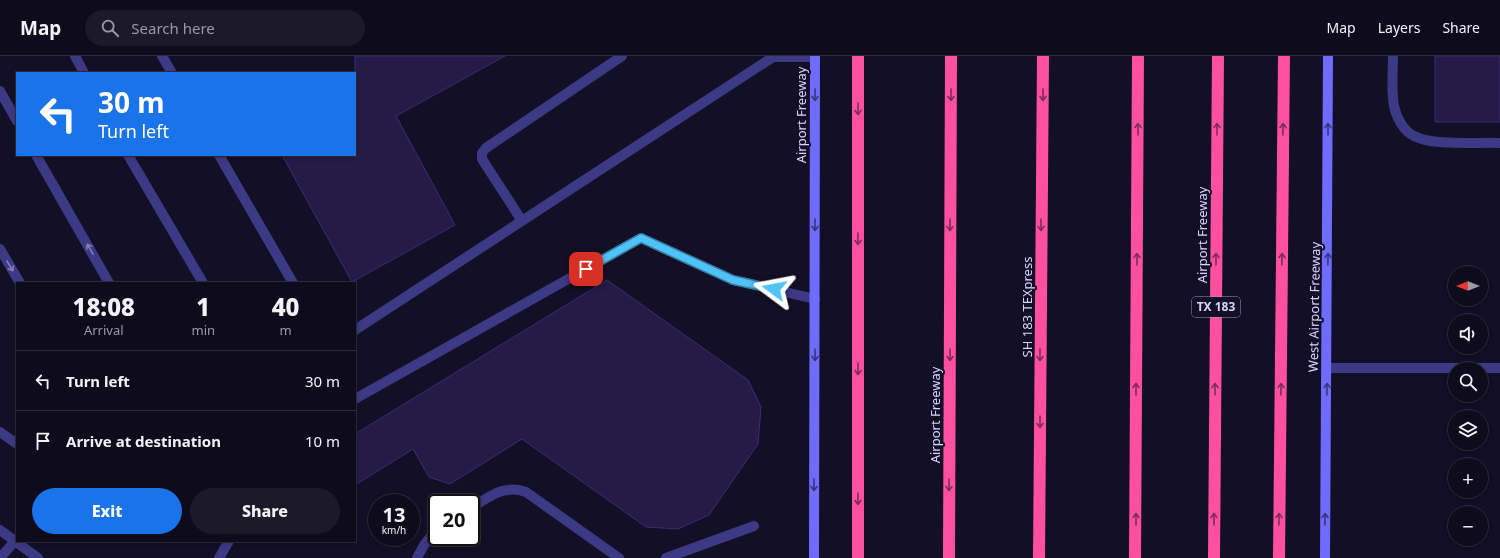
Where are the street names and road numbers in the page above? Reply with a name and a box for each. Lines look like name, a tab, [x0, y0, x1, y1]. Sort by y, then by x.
street label: Airport Freeway	[792, 66, 810, 163]
street label: Airport Freeway	[1193, 186, 1211, 283]
street label: West Airport Freeway	[1304, 241, 1324, 372]
street label: SH 183 TEXpress	[1018, 257, 1036, 357]
road number: TX 183	[1192, 297, 1240, 317]
street label: Airport Freeway	[926, 366, 944, 463]

